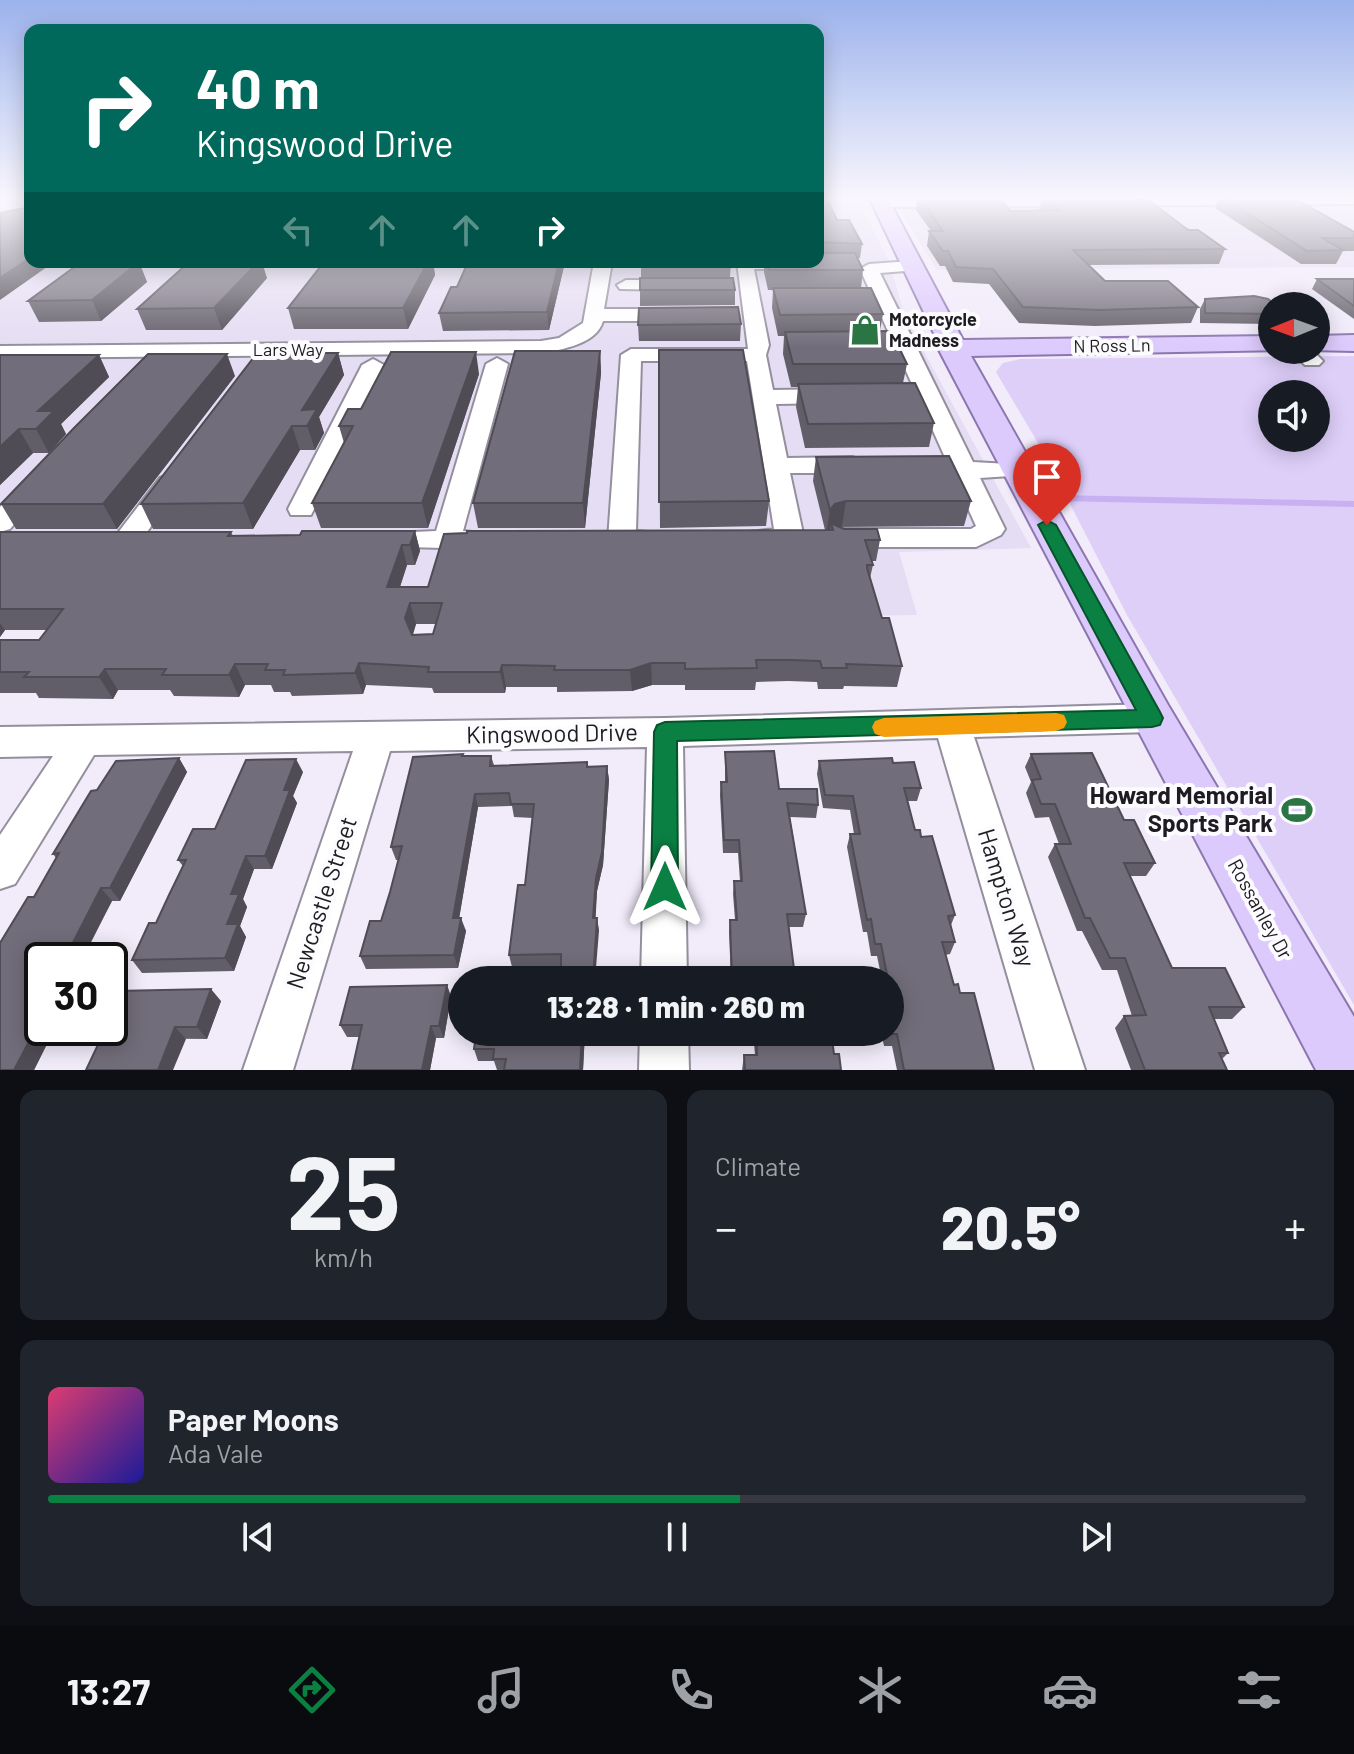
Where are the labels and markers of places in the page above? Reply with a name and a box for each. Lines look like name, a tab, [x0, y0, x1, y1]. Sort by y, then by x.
place label: Motorcycle Madness	[889, 308, 977, 351]
shop icon: Motorcycle Madness	[848, 313, 882, 347]
pin	[1013, 443, 1081, 525]
place label: Howard Memorial Sports Park	[1090, 780, 1273, 837]
sports icon: Howard Memorial Sports Park	[1280, 793, 1314, 827]

